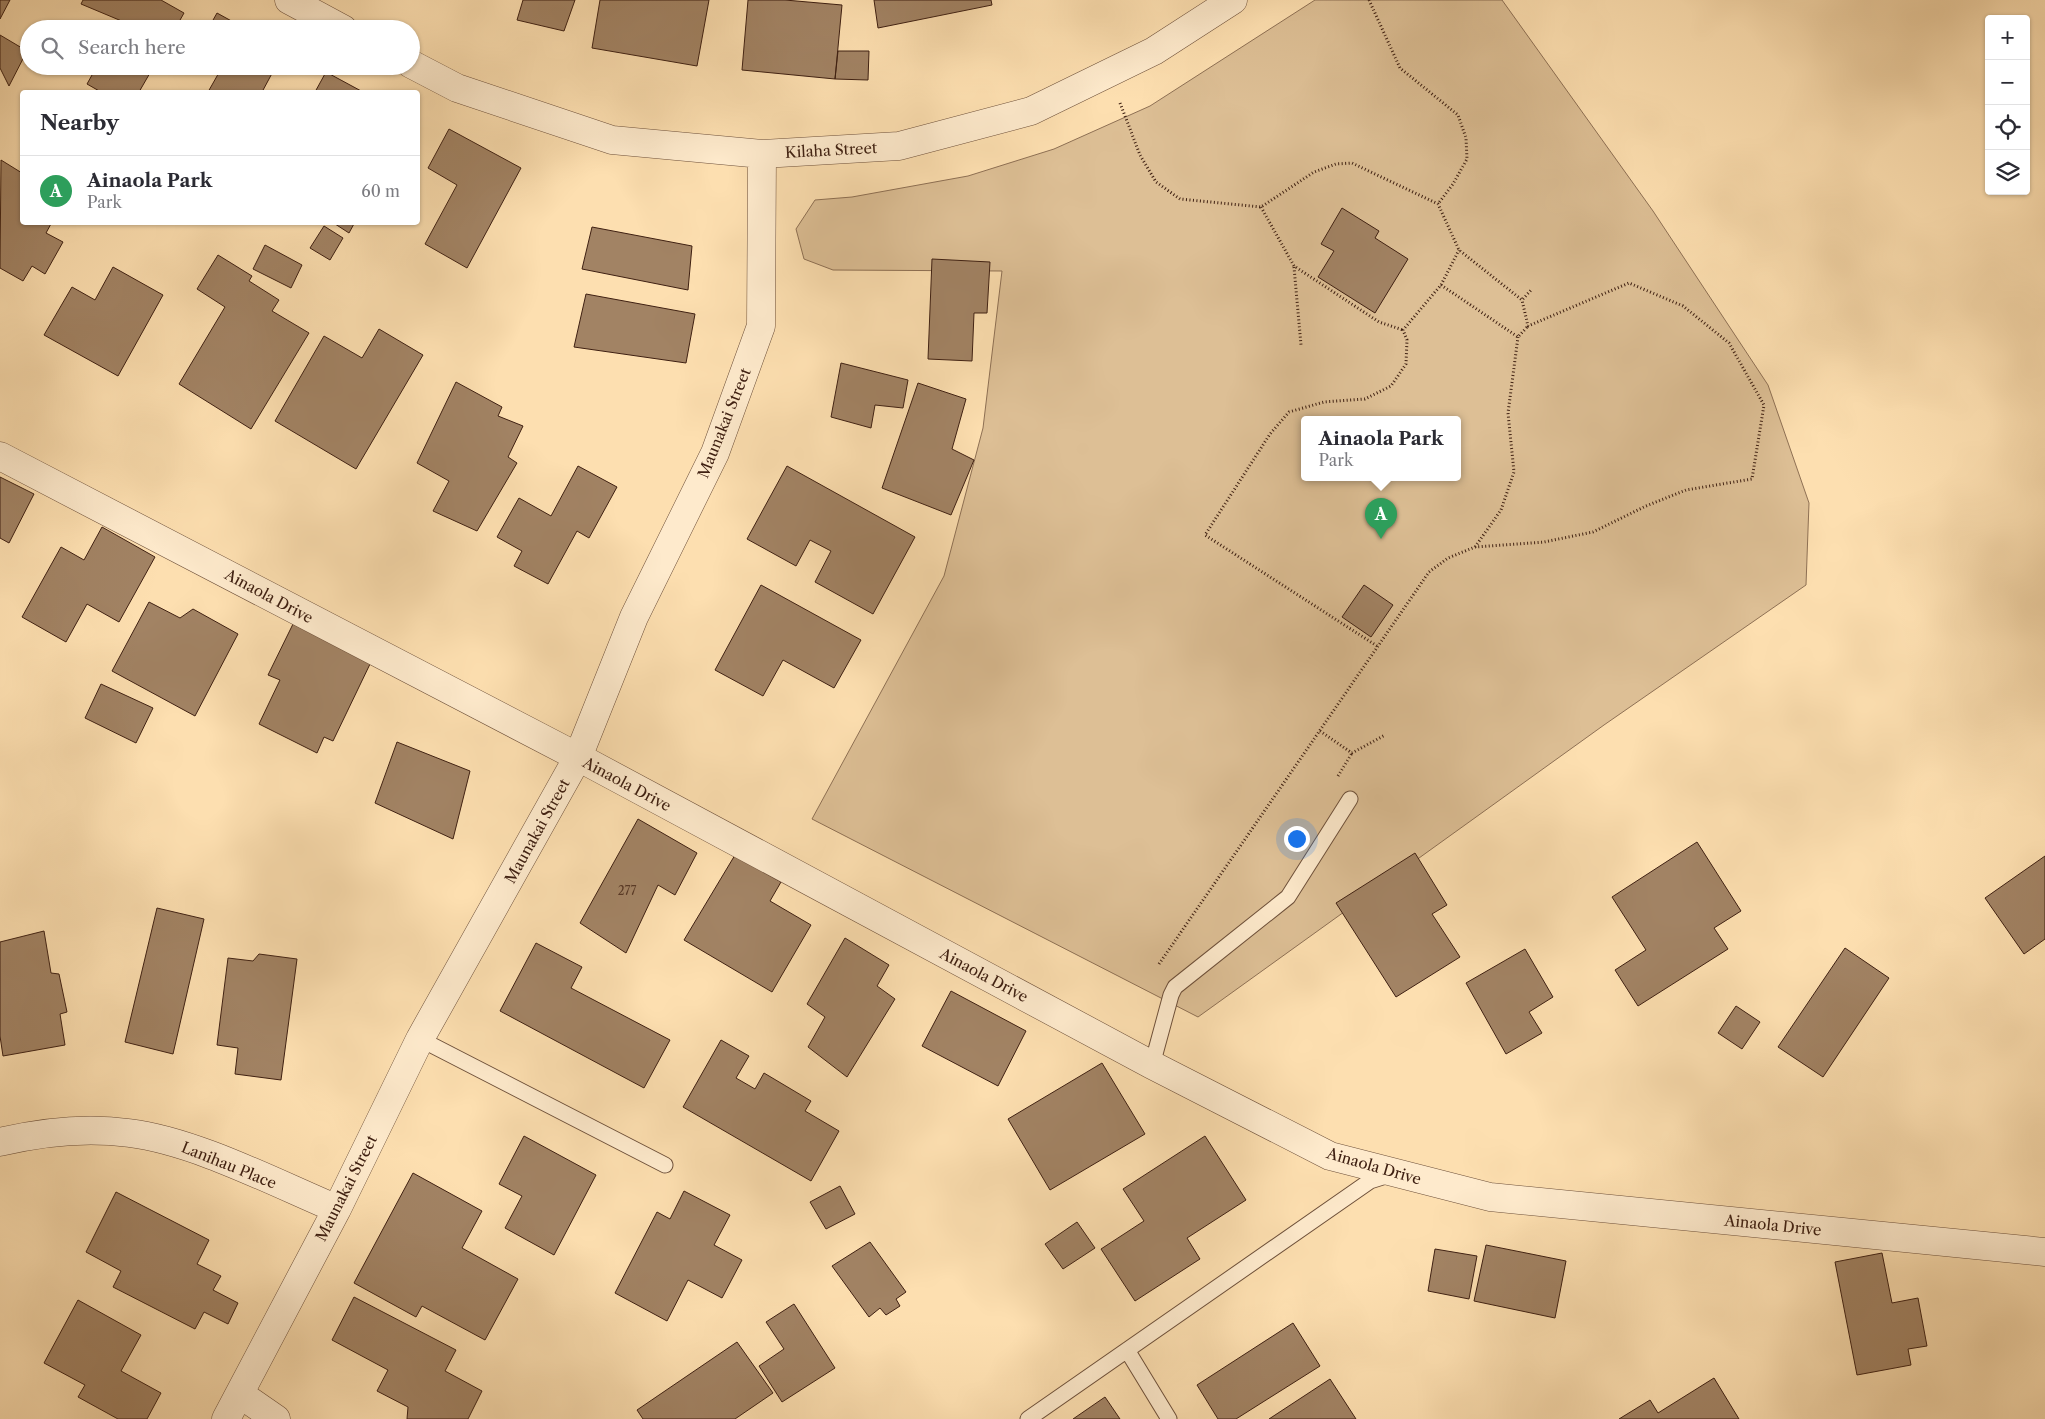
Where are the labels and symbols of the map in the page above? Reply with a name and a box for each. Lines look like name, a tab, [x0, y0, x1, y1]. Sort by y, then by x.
street label: Kilaha Street	[784, 138, 878, 162]
street label: Maunakai Street	[693, 365, 755, 481]
pin: A	[1365, 498, 1397, 539]
street label: Ainaola Drive	[221, 564, 316, 627]
street label: Ainaola Drive	[579, 752, 674, 815]
street label: Maunakai Street	[500, 775, 574, 887]
your location	[1284, 826, 1310, 852]
house number: 277	[618, 883, 636, 898]
street label: Ainaola Drive	[936, 943, 1031, 1006]
street label: Maunakai Street	[311, 1131, 381, 1244]
street label: Lanihau Place	[179, 1137, 279, 1193]
street label: Ainaola Drive	[1324, 1143, 1423, 1189]
street label: Ainaola Drive	[1723, 1210, 1822, 1240]

